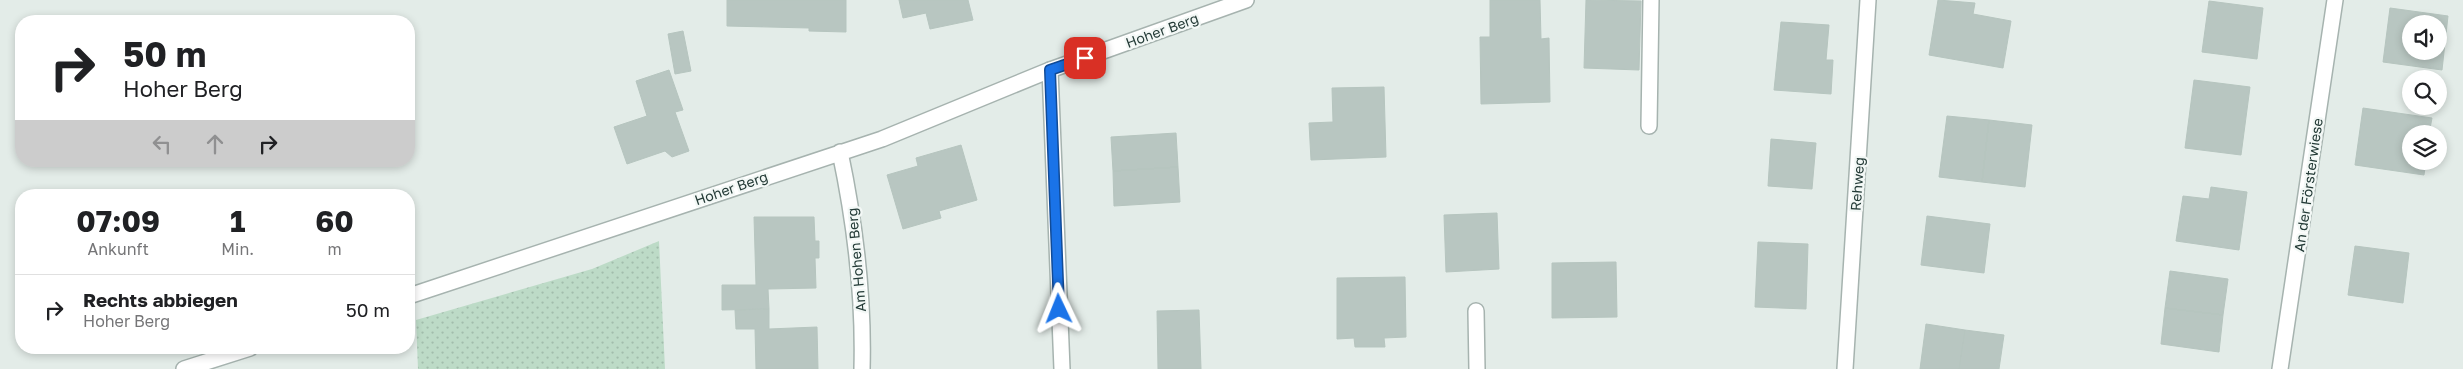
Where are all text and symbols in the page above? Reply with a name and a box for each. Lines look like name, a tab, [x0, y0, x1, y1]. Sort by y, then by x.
street label: Hoher Berg	[1123, 9, 1201, 51]
map controls	[2402, 15, 2447, 170]
button: sound	[2402, 15, 2447, 60]
text: 50 m	[123, 33, 206, 75]
icon: right	[40, 35, 105, 100]
pin	[1064, 37, 1106, 79]
icon: arrive	[1071, 44, 1099, 72]
button: search	[2402, 70, 2447, 115]
text: Hoher Berg	[123, 75, 243, 102]
street label: An der Försterwiese	[2290, 117, 2326, 253]
button: layers	[2402, 125, 2447, 170]
icon: left	[148, 130, 176, 158]
icon: ahead	[201, 130, 229, 158]
icon: right	[254, 130, 282, 158]
street label: Rehweg	[1847, 157, 1867, 211]
street label: Hoher Berg	[692, 168, 770, 208]
text: 07:09	[76, 203, 160, 239]
text: 1	[230, 203, 245, 239]
text: 60	[315, 203, 354, 239]
street label: Am Hohen Berg	[843, 207, 869, 313]
text: Ankunft	[87, 239, 149, 259]
text: Min.	[221, 239, 254, 259]
text: m	[327, 239, 342, 259]
position arrow	[1032, 282, 1084, 334]
text: Rechts abbiegen	[83, 288, 238, 311]
icon: right	[40, 296, 68, 324]
text: 50 m	[346, 298, 390, 321]
text: Hoher Berg	[83, 311, 170, 331]

